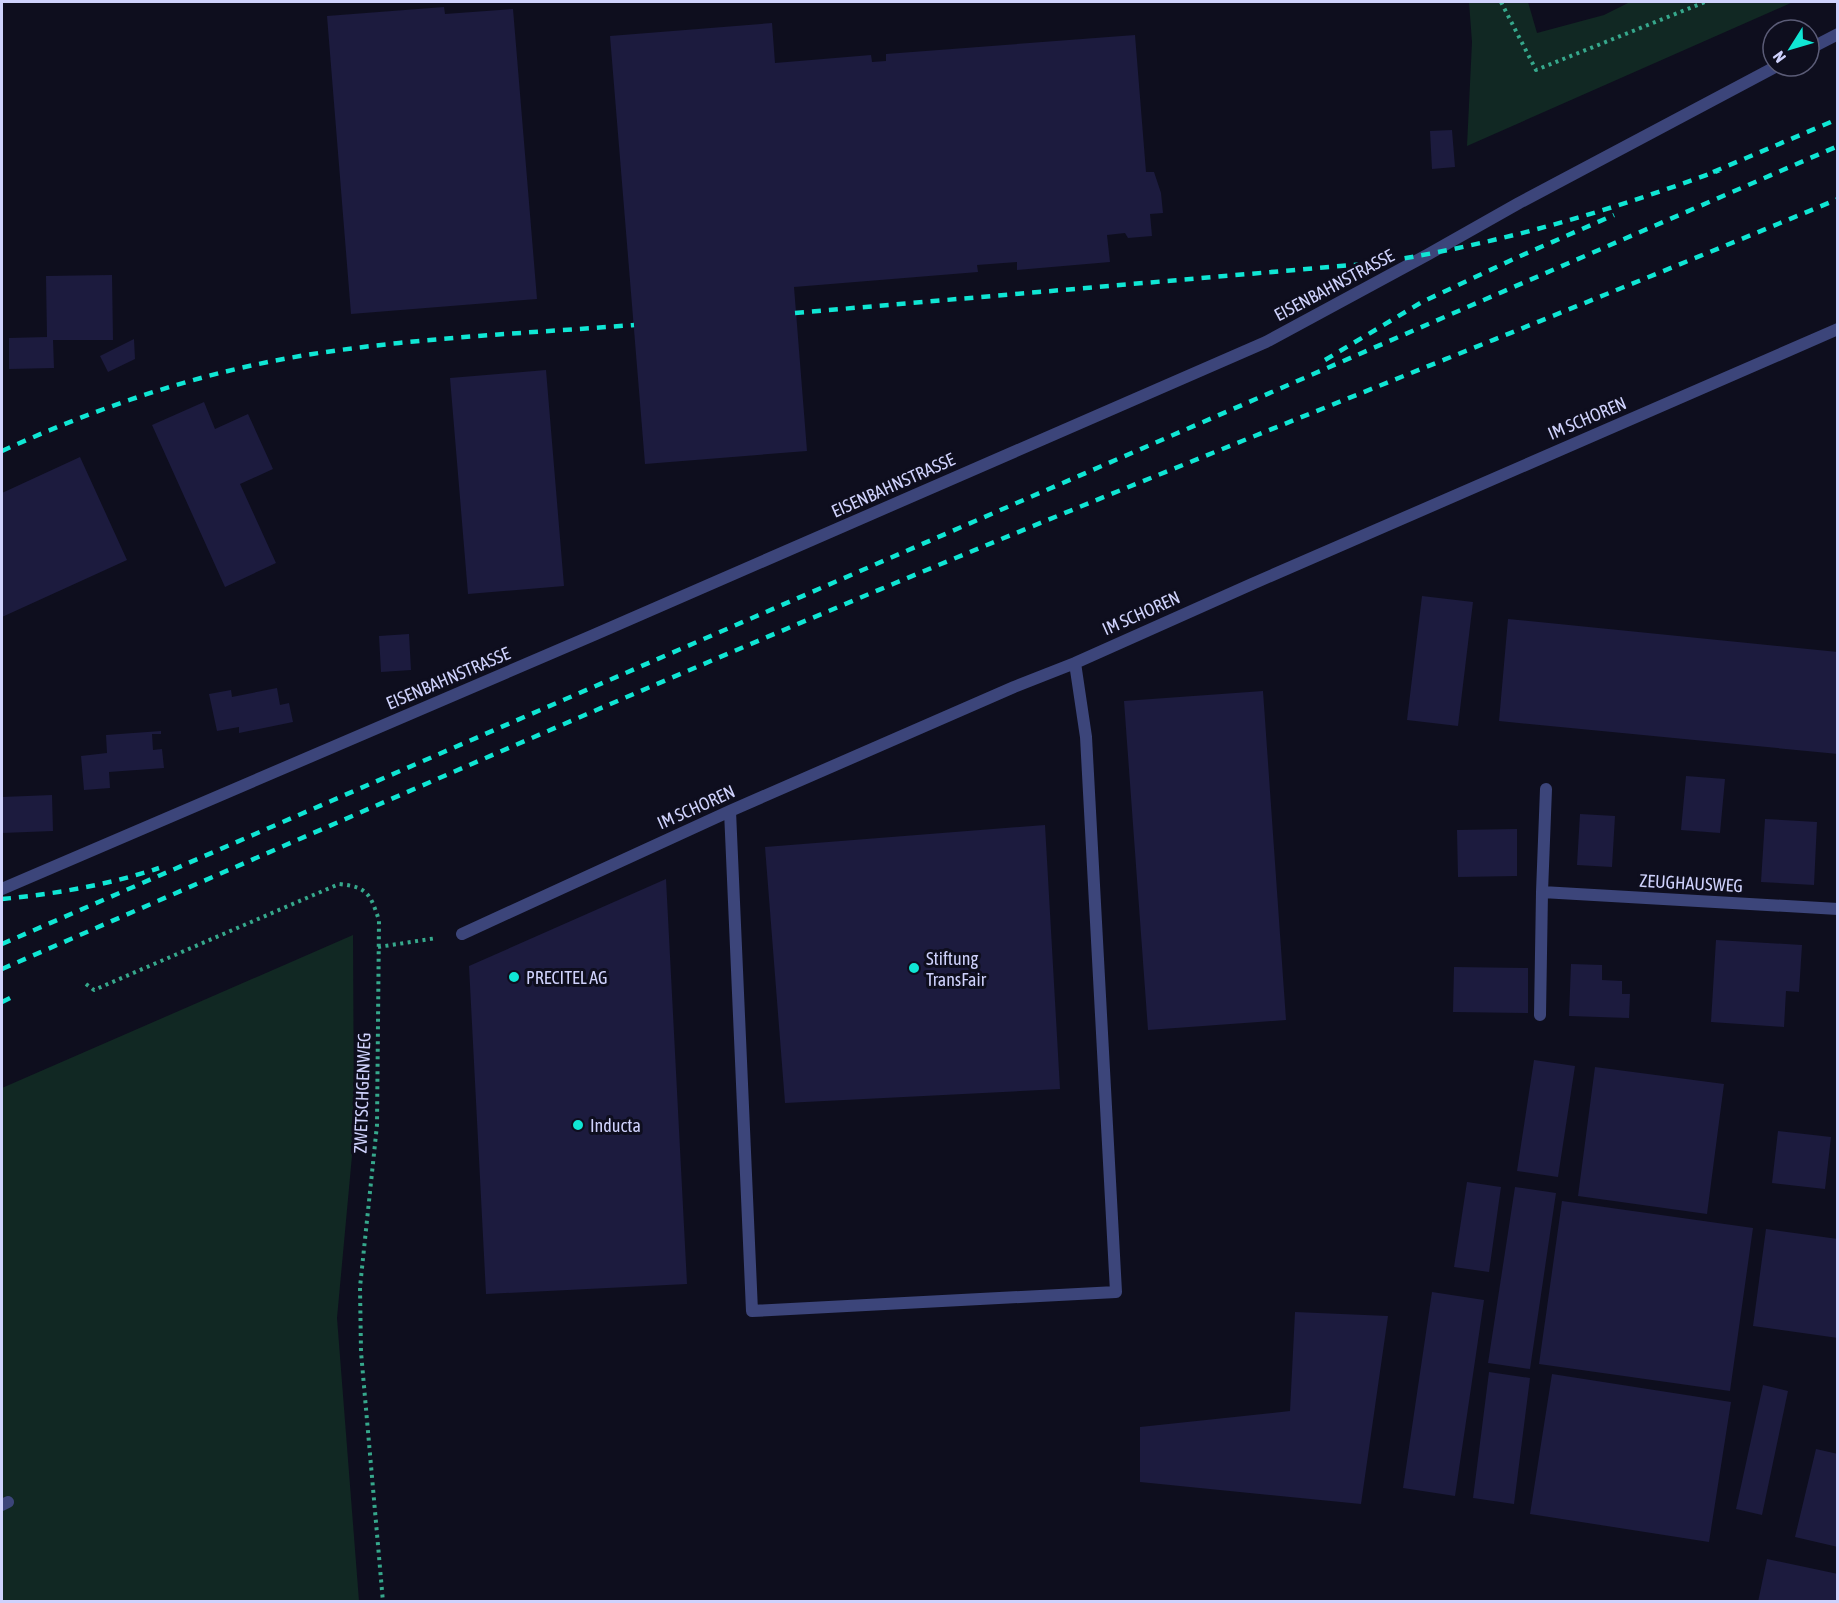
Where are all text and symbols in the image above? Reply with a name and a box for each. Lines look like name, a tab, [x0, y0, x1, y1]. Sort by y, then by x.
north arrow	[1761, 18, 1821, 78]
text: N	[1769, 48, 1789, 66]
street label: EISENBAHNSTRASSE	[1271, 244, 1398, 325]
street label: IM SCHOREN	[1545, 392, 1629, 444]
street label: EISENBAHNSTRASSE	[828, 448, 958, 522]
street label: IM SCHOREN	[1099, 587, 1183, 639]
street label: EISENBAHNSTRASSE	[383, 642, 513, 714]
street label: IM SCHOREN	[654, 781, 738, 833]
street label: ZEUGHAUSWEG	[1639, 870, 1743, 896]
place label: Stiftung TransFair	[926, 948, 987, 990]
marker: Stiftung TransFair	[907, 961, 921, 975]
place label: PRECITEL AG	[526, 967, 608, 988]
marker: PRECITEL AG	[507, 970, 521, 984]
street label: ZWETSCHGENWEG	[349, 1032, 375, 1154]
place label: Inducta	[590, 1115, 641, 1136]
marker: Inducta	[571, 1118, 585, 1132]

